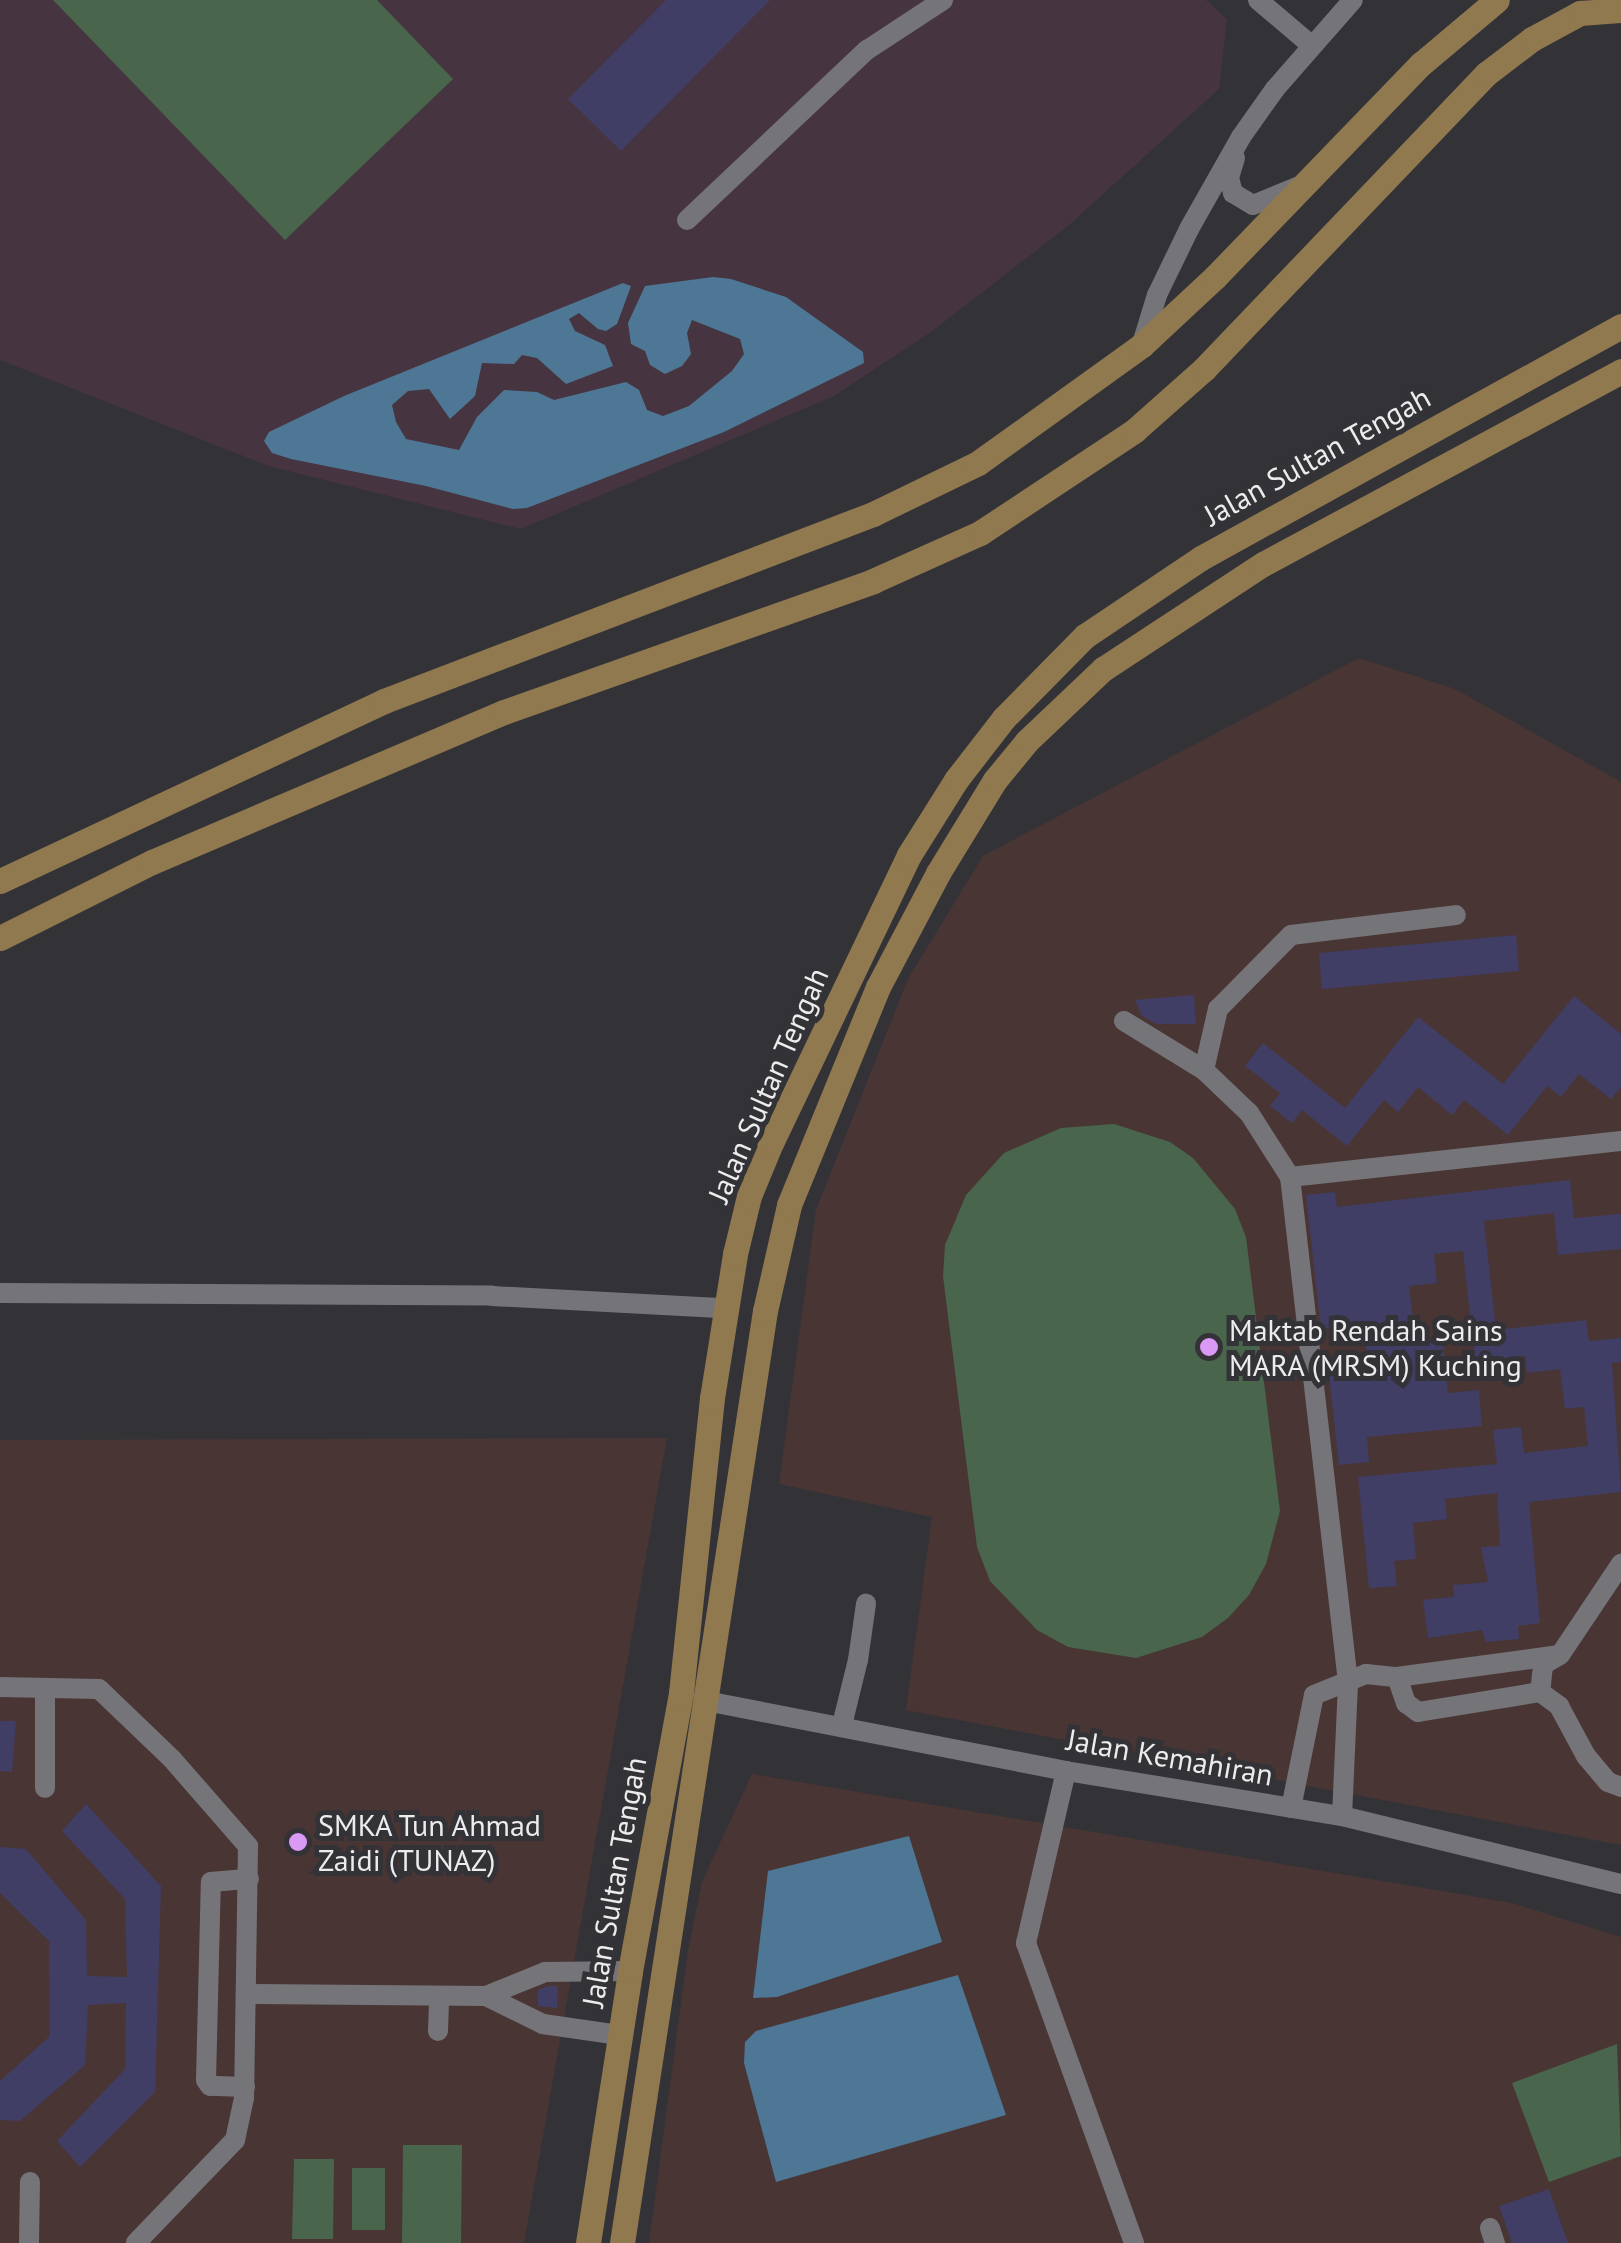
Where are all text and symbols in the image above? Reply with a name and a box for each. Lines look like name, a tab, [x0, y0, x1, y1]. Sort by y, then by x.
street label: Jalan Sultan Tengah	[1197, 379, 1437, 533]
street label: Jalan Sultan Tengah	[700, 962, 836, 1208]
place label: Maktab Rendah Sains MARA (MRSM) Kuching	[1229, 1312, 1523, 1382]
marker: Maktab Rendah Sains MARA (MRSM) Kuching	[1198, 1336, 1220, 1358]
street label: Jalan Kemahiran	[1064, 1721, 1276, 1793]
street label: Jalan Sultan Tengah	[574, 1754, 654, 2010]
place label: SMKA Tun Ahmad Zaidi (TUNAZ)	[318, 1807, 544, 1878]
marker: SMKA Tun Ahmad Zaidi (TUNAZ)	[287, 1831, 309, 1853]

